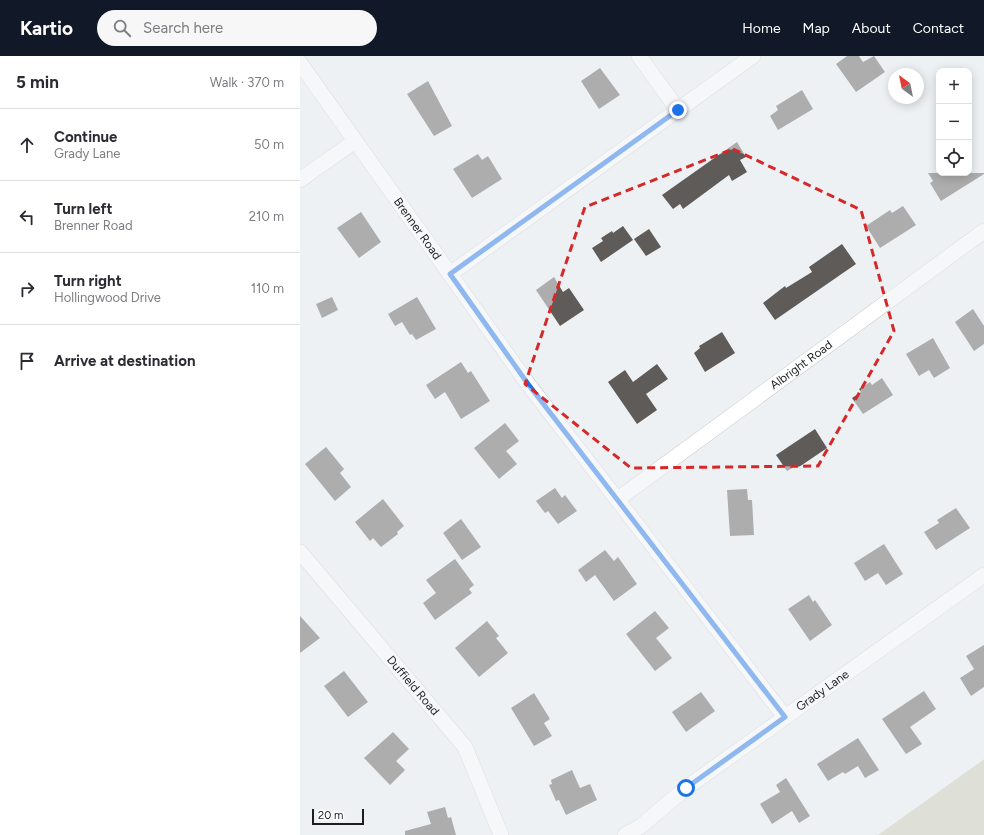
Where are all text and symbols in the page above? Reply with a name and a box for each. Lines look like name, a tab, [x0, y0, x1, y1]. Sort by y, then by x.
search box	[97, 10, 377, 46]
text: Kartio	[20, 17, 73, 40]
icon: search	[111, 17, 133, 39]
text: Search here	[143, 19, 223, 37]
text: Home	[742, 20, 781, 37]
text: Map	[803, 20, 830, 37]
text: About	[852, 20, 891, 37]
text: Contact	[913, 20, 964, 37]
north arrow	[888, 68, 924, 104]
map controls	[936, 68, 972, 176]
button: +	[936, 68, 972, 104]
text: 5 min	[16, 72, 59, 92]
text: Walk · 370 m	[210, 75, 284, 90]
route end	[669, 101, 687, 119]
button: −	[936, 104, 972, 140]
text: Continue	[54, 128, 117, 146]
icon: ahead	[16, 134, 38, 156]
text: 50 m	[254, 137, 284, 152]
button: locate	[936, 140, 972, 176]
text: Grady Lane	[54, 146, 120, 161]
street label: Brenner Road	[391, 195, 444, 262]
text: Turn left	[54, 200, 112, 218]
icon: left	[16, 206, 38, 228]
text: 210 m	[249, 209, 284, 224]
text: Brenner Road	[54, 218, 133, 233]
text: Turn right	[54, 272, 122, 290]
icon: right	[16, 278, 38, 300]
text: 110 m	[251, 281, 284, 296]
text: Hollingwood Drive	[54, 290, 161, 305]
street label: Albright Road	[767, 338, 835, 392]
icon: arrive	[16, 350, 38, 372]
text: Arrive at destination	[54, 352, 195, 370]
street label: Duffield Road	[384, 653, 442, 718]
street label: Grady Lane	[793, 667, 852, 714]
route start	[677, 779, 695, 797]
scale bar	[312, 807, 364, 826]
text: 20 m	[318, 809, 343, 822]

